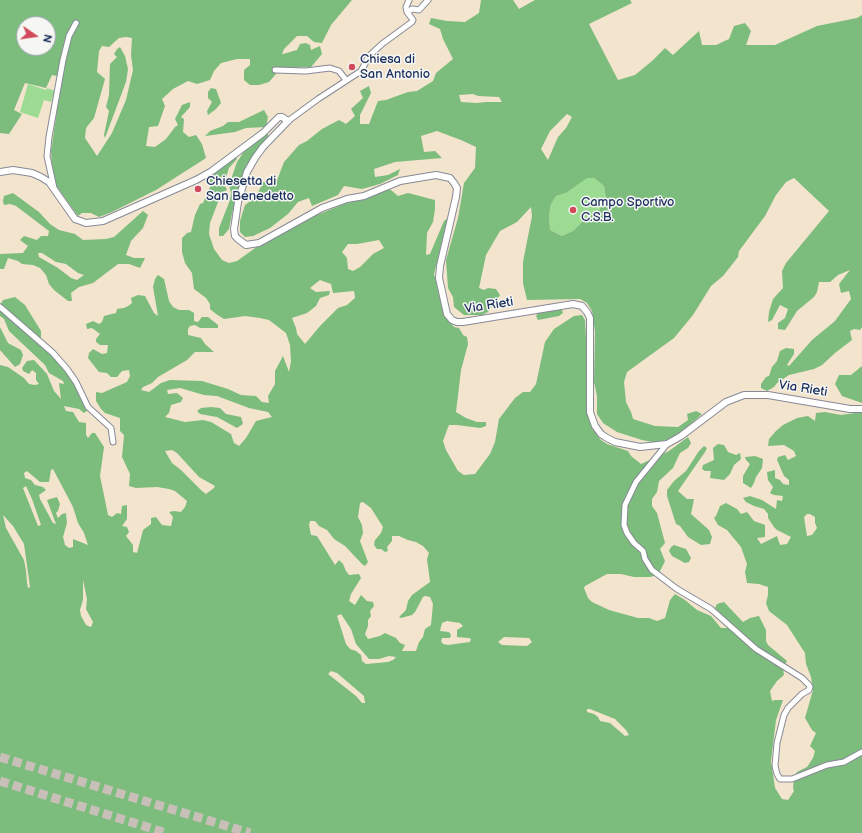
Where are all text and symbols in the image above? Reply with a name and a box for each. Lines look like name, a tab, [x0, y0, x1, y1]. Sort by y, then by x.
north arrow	[16, 16, 56, 56]
text: N	[40, 33, 54, 44]
place label: Chiesa di San Antonio	[360, 52, 430, 83]
marker: Chiesa di San Antonio	[347, 62, 357, 72]
place label: Chiesetta di San Benedetto	[206, 174, 294, 205]
marker: Chiesetta di San Benedetto	[193, 184, 203, 194]
place label: Campo Sportivo C.S.B.	[581, 195, 674, 226]
marker: Campo Sportivo C.S.B.	[568, 205, 578, 215]
street label: Via Rieti	[464, 294, 514, 318]
street label: Via Rieti	[778, 377, 828, 401]

